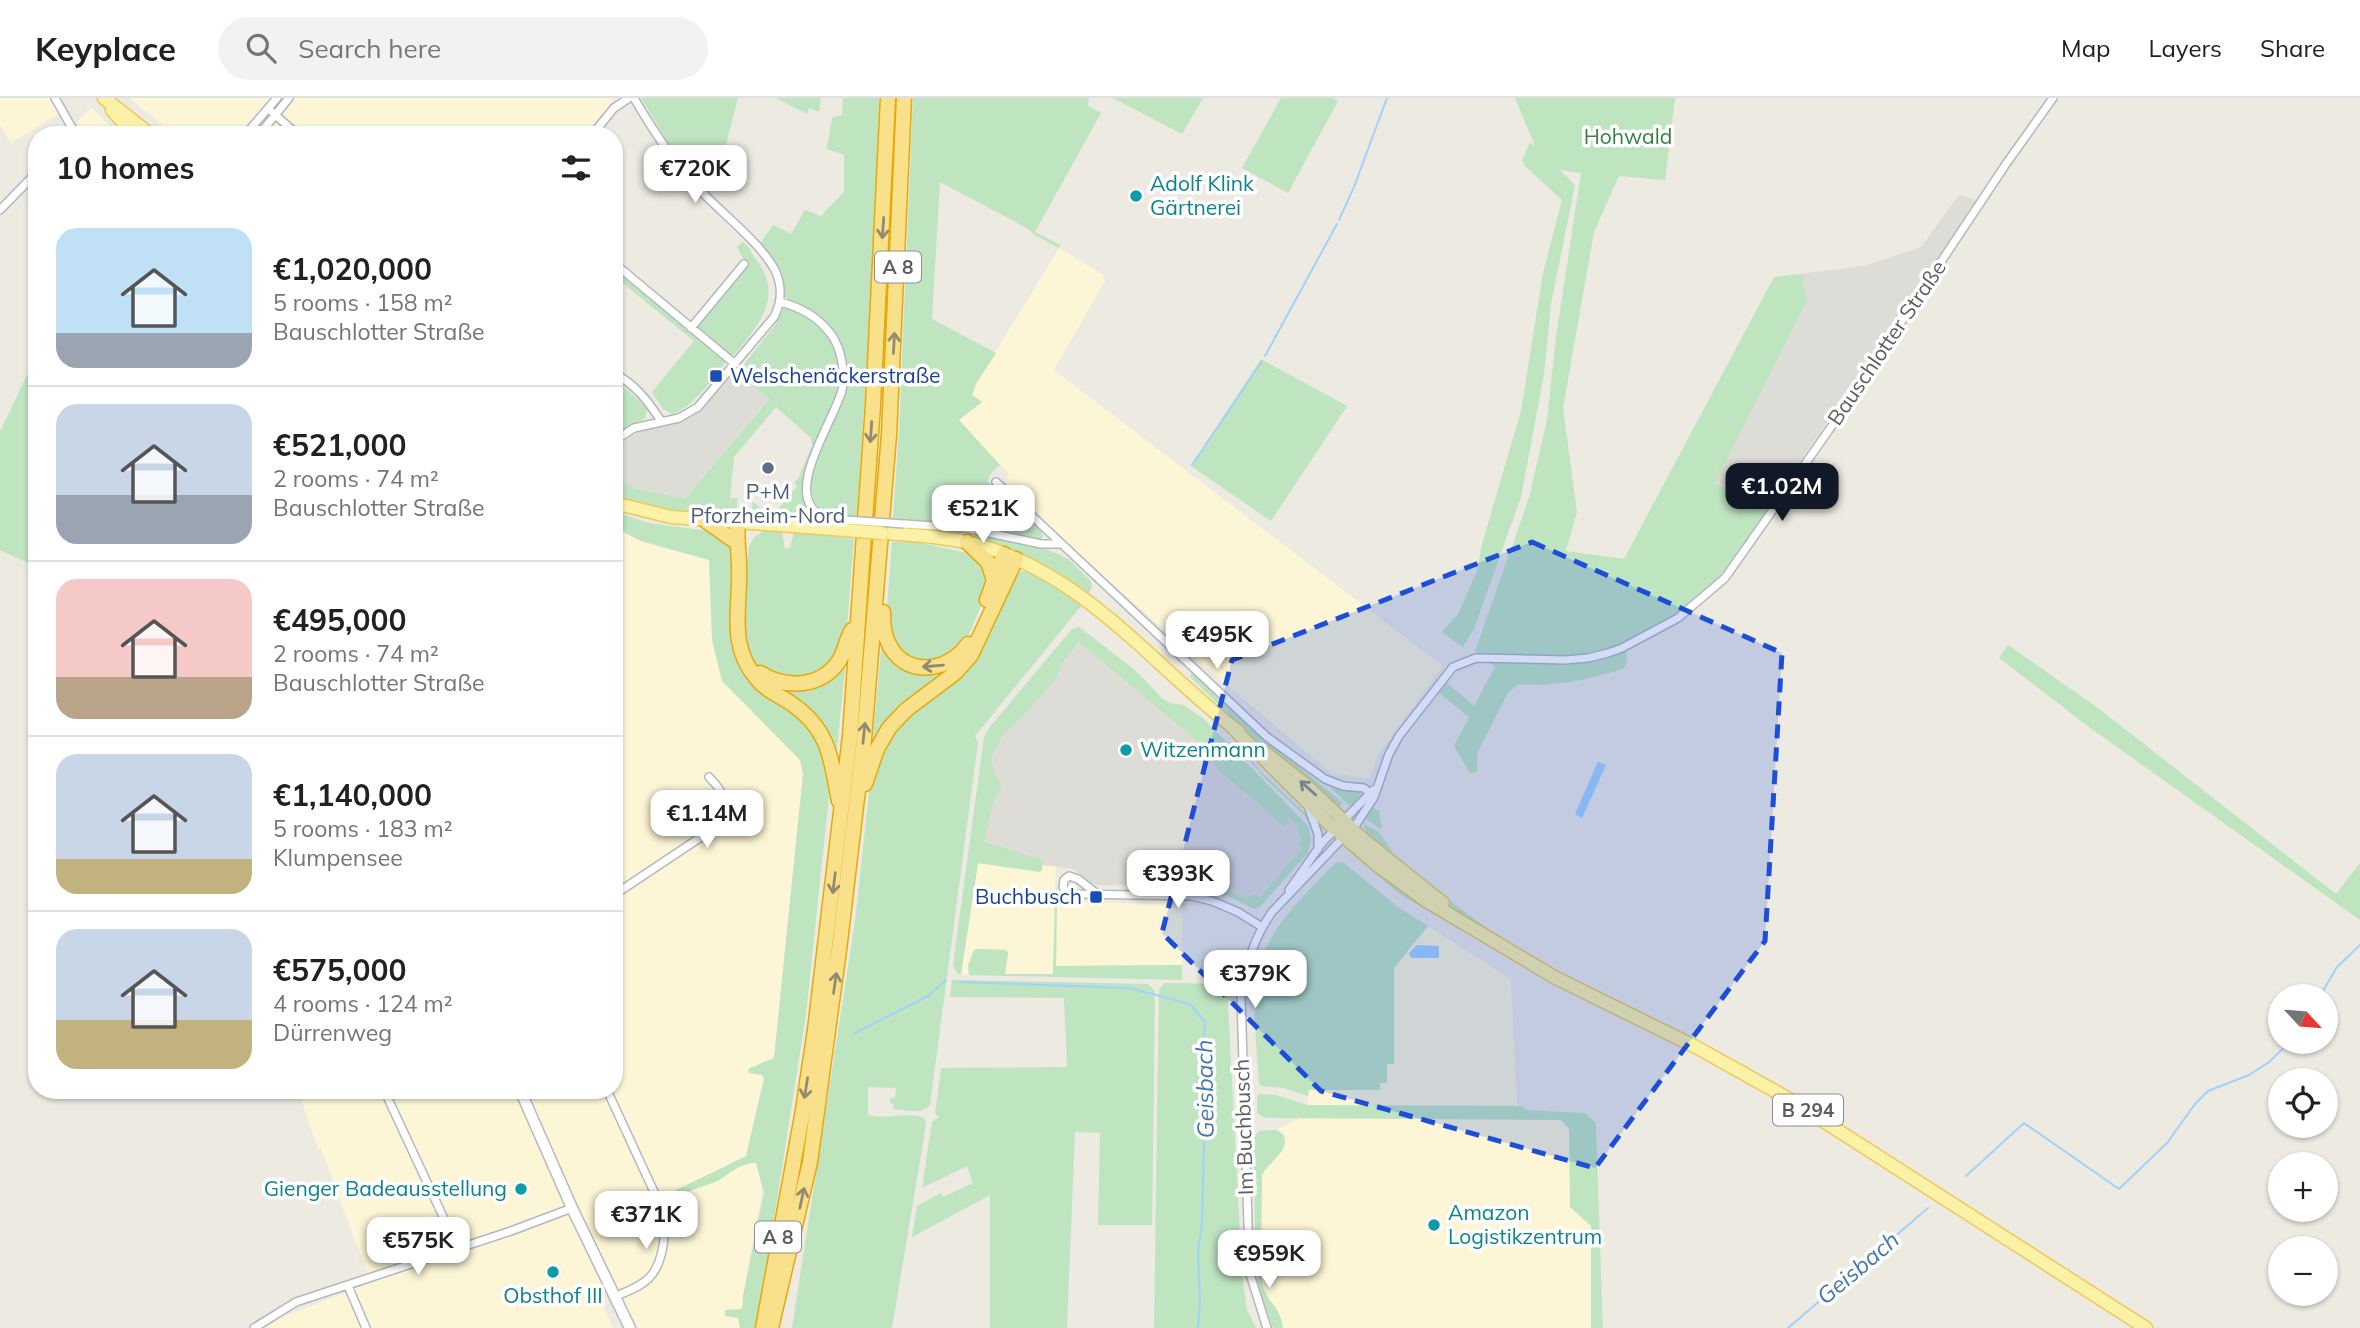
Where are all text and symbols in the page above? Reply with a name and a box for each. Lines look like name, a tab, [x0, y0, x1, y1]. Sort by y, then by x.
search box	[218, 17, 708, 80]
text: Keyplace	[35, 28, 176, 69]
icon: search	[242, 29, 280, 67]
text: Search here	[298, 32, 441, 65]
text: Map	[2061, 33, 2110, 63]
text: Layers	[2148, 33, 2222, 63]
text: Share	[2260, 33, 2325, 63]
park label: Hohwald	[1584, 123, 1672, 149]
pin: €720K	[646, 146, 744, 205]
text: 10 homes	[56, 149, 195, 187]
icon: filters	[557, 149, 595, 187]
text: €720K	[660, 153, 730, 182]
place label: Adolf Klink Gärtnerei	[1150, 170, 1254, 220]
marker: Adolf Klink Gärtnerei	[1128, 188, 1144, 204]
one-way arrow	[876, 216, 889, 239]
text: €1,020,000	[273, 250, 432, 288]
road number: A 8	[875, 252, 921, 282]
street label: Bauschlotter Straße	[1821, 255, 1951, 430]
icon: home	[112, 256, 196, 340]
text: 5 rooms · 158 m²	[273, 288, 453, 317]
text: Bauschlotter Straße	[273, 317, 485, 346]
one-way arrow	[888, 332, 901, 355]
place label: Welschenäckerstraße	[730, 362, 940, 388]
marker: Welschenäckerstraße	[708, 368, 724, 384]
one-way arrow	[865, 420, 878, 443]
text: €521,000	[273, 426, 406, 464]
icon: home	[112, 432, 196, 516]
marker: P+M Pforzheim-Nord	[760, 460, 776, 476]
text: 2 rooms · 74 m²	[273, 464, 439, 493]
pin: €1.02M	[1725, 464, 1839, 523]
text: €1.02M	[1742, 471, 1822, 500]
place label: P+M Pforzheim-Nord	[691, 478, 845, 528]
pin: €521K	[934, 486, 1032, 545]
text: Bauschlotter Straße	[273, 493, 485, 522]
text: €521K	[948, 493, 1018, 522]
text: €495,000	[273, 601, 406, 639]
icon: home	[112, 607, 196, 691]
pin: €495K	[1168, 612, 1266, 671]
text: €495K	[1182, 619, 1252, 648]
text: 2 rooms · 74 m²	[273, 639, 439, 668]
one-way arrow	[922, 660, 944, 673]
text: Bauschlotter Straße	[273, 668, 485, 697]
one-way arrow	[858, 723, 871, 745]
place label: Witzenmann	[1140, 736, 1266, 762]
marker: Witzenmann	[1118, 742, 1134, 758]
text: €1,140,000	[273, 776, 432, 814]
one-way arrow	[1300, 780, 1318, 796]
icon: home	[112, 782, 196, 866]
pin: €1.14M	[650, 790, 764, 850]
text: €1.14M	[667, 798, 747, 827]
text: 5 rooms · 183 m²	[273, 814, 453, 843]
text: Klumpensee	[273, 843, 403, 872]
pin: €393K	[1129, 850, 1227, 910]
text: €393K	[1143, 858, 1213, 887]
one-way arrow	[827, 872, 840, 894]
place label: Buchbusch	[975, 883, 1082, 909]
marker: Buchbusch	[1088, 889, 1104, 905]
pin: €379K	[1206, 950, 1304, 1010]
text: €575,000	[273, 951, 406, 989]
icon: home	[112, 957, 196, 1041]
text: €379K	[1220, 958, 1290, 987]
one-way arrow	[829, 972, 842, 995]
north arrow	[2268, 984, 2338, 1054]
map controls	[2268, 984, 2338, 1306]
text: 4 rooms · 124 m²	[273, 989, 453, 1018]
text: Dürrenweg	[273, 1018, 392, 1047]
water label: Geisbach	[1189, 1039, 1220, 1139]
street label: Im Buchbusch	[1228, 1058, 1258, 1196]
button: locate	[2268, 1068, 2338, 1138]
one-way arrow	[799, 1076, 812, 1099]
road number: B 294	[1773, 1094, 1843, 1126]
button: +	[2268, 1152, 2338, 1222]
place label: Gienger Badeausstellung	[264, 1175, 507, 1201]
marker: Gienger Badeausstellung	[513, 1181, 529, 1197]
one-way arrow	[796, 1187, 809, 1210]
pin: €371K	[597, 1192, 695, 1251]
text: €371K	[611, 1199, 681, 1228]
place label: Amazon Logistikzentrum	[1448, 1199, 1602, 1249]
marker: Amazon Logistikzentrum	[1426, 1217, 1442, 1233]
pin: €575K	[369, 1218, 467, 1277]
road number: A 8	[755, 1222, 801, 1252]
text: €575K	[383, 1225, 453, 1254]
water label: Geisbach	[1811, 1225, 1905, 1310]
pin: €959K	[1220, 1230, 1318, 1290]
button: −	[2268, 1236, 2338, 1306]
text: €959K	[1234, 1238, 1304, 1267]
marker: Obsthof III	[545, 1264, 561, 1280]
place label: Obsthof III	[503, 1282, 603, 1308]

